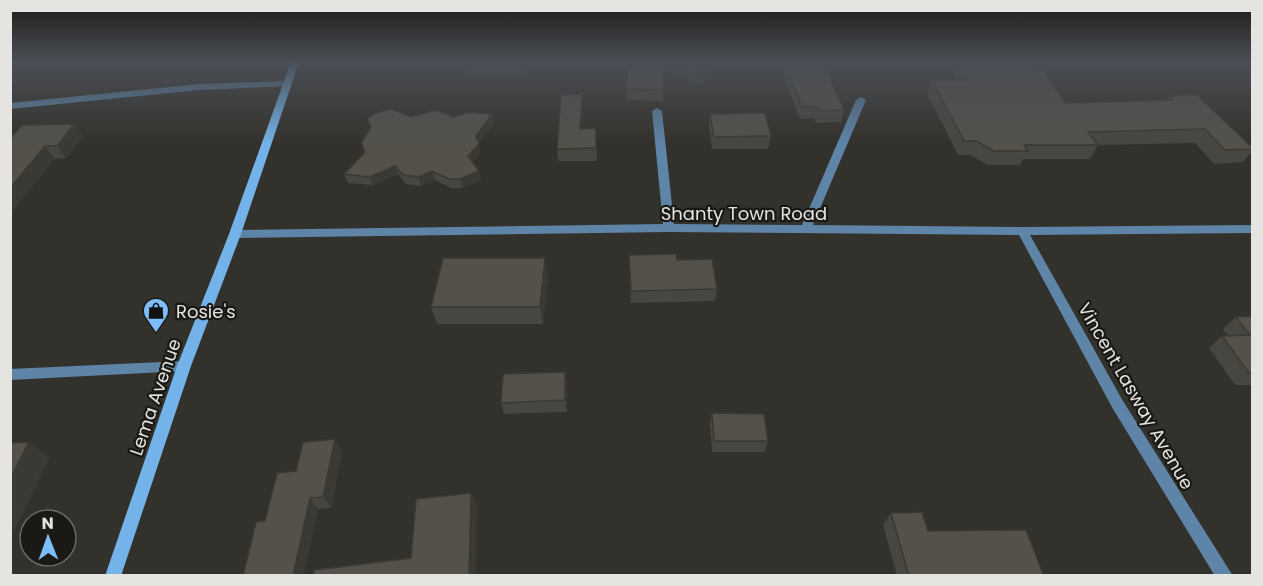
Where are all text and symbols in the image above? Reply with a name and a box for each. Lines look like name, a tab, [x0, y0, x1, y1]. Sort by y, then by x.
street label: Shanty Town Road	[661, 201, 827, 226]
shop icon: Rosie's	[141, 296, 171, 334]
street label: Vincent Lasway Avenue	[1072, 298, 1200, 494]
place label: Rosie's	[176, 299, 236, 324]
street label: Lema Avenue	[123, 335, 187, 459]
north arrow	[18, 508, 78, 568]
text: N	[42, 512, 54, 535]

